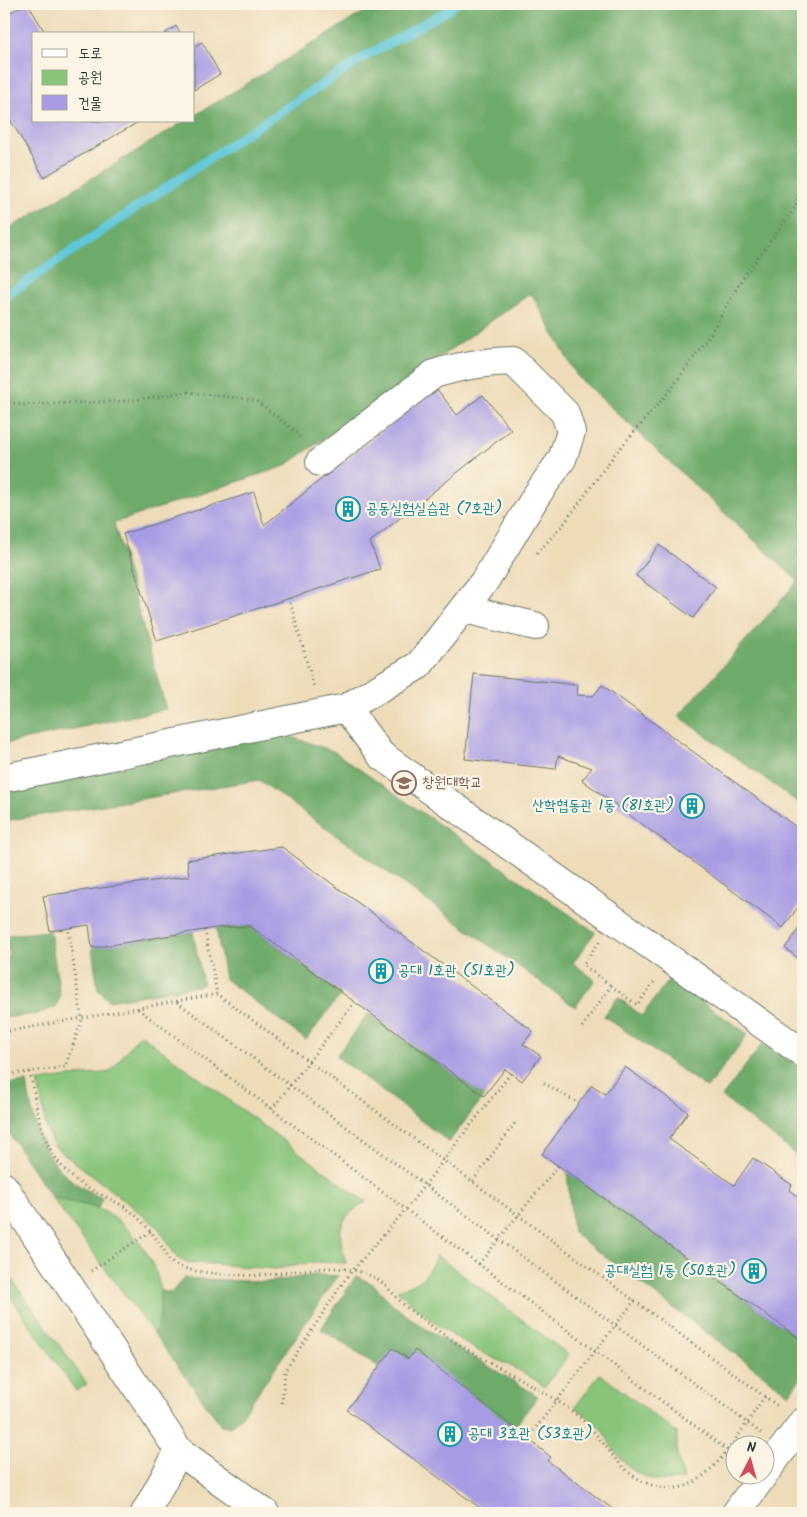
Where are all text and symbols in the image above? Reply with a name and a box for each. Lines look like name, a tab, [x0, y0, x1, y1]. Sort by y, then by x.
legend	[32, 32, 195, 122]
text: 도로	[78, 42, 102, 66]
text: 공원	[78, 66, 102, 90]
text: 건물	[78, 92, 102, 116]
building icon: 공동실험실습관 (7호관)	[335, 496, 361, 522]
place label: 공동실험실습관 (7호관)	[366, 497, 502, 521]
school or university icon: 창원대학교	[391, 770, 417, 796]
place label: 창원대학교	[422, 771, 482, 795]
building icon: 산학협동관 1동 (81호관)	[679, 793, 705, 819]
place label: 산학협동관 1동 (81호관)	[532, 794, 674, 818]
building icon: 공대 1호관 (51호관)	[368, 958, 394, 984]
place label: 공대 1호관 (51호관)	[398, 959, 515, 983]
building icon: 공대실험 1동 (50호관)	[741, 1258, 767, 1284]
place label: 공대실험 1동 (50호관)	[604, 1259, 736, 1283]
building icon: 공대 3호관 (53호관)	[437, 1421, 463, 1447]
place label: 공대 3호관 (53호관)	[468, 1422, 592, 1446]
north arrow	[724, 1434, 774, 1484]
text: N	[746, 1437, 757, 1459]

